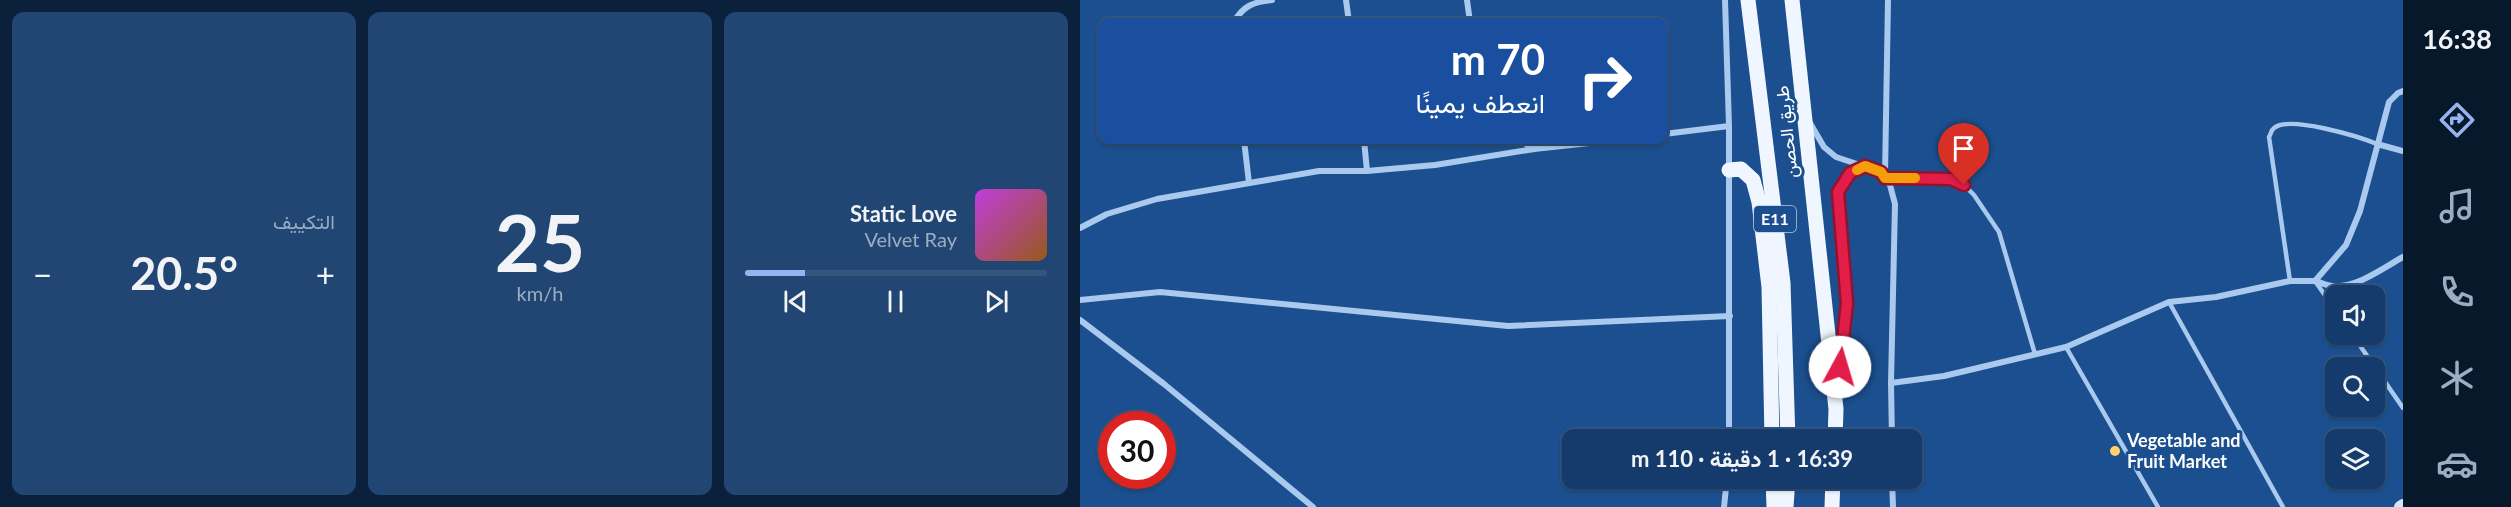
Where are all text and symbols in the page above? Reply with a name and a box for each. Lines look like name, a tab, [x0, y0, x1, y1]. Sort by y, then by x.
text: 16:38	[2422, 22, 2492, 55]
text: 70 m	[1451, 34, 1545, 84]
icon: right	[1566, 42, 1644, 120]
street label: طريق الحصن	[1770, 85, 1803, 179]
text: انعطف يمينًا	[1416, 86, 1545, 119]
icon: directions	[2436, 99, 2478, 141]
pin	[1938, 123, 1989, 185]
icon: arrive	[1947, 132, 1980, 165]
icon: music	[2436, 185, 2478, 227]
text: 25	[495, 195, 585, 289]
text: Static Love	[850, 200, 957, 227]
road number: E11	[1754, 206, 1796, 232]
text: التكييف	[273, 209, 335, 233]
text: Velvet Ray	[864, 227, 957, 251]
text: 20.5°	[130, 246, 238, 300]
text: −	[33, 254, 52, 294]
text: +	[316, 254, 335, 294]
icon: phone	[2436, 271, 2478, 313]
text: km/h	[517, 281, 563, 305]
icon: previous	[779, 285, 812, 318]
icon: pause	[879, 285, 912, 318]
icon: next	[980, 285, 1013, 318]
map controls	[2325, 285, 2385, 489]
button: sound	[2325, 285, 2385, 345]
position arrow	[1808, 335, 1872, 399]
button: search	[2325, 357, 2385, 417]
icon: climate	[2436, 357, 2478, 399]
speed limit sign: 30	[1098, 411, 1176, 489]
place label: Vegetable and Fruit Market	[2126, 429, 2241, 472]
button: layers	[2325, 429, 2385, 489]
icon: car	[2436, 443, 2478, 485]
marker: Vegetable and Fruit Market	[2108, 444, 2122, 458]
text: 16:39 · 1 دقيقة · 110 m	[1631, 445, 1853, 472]

